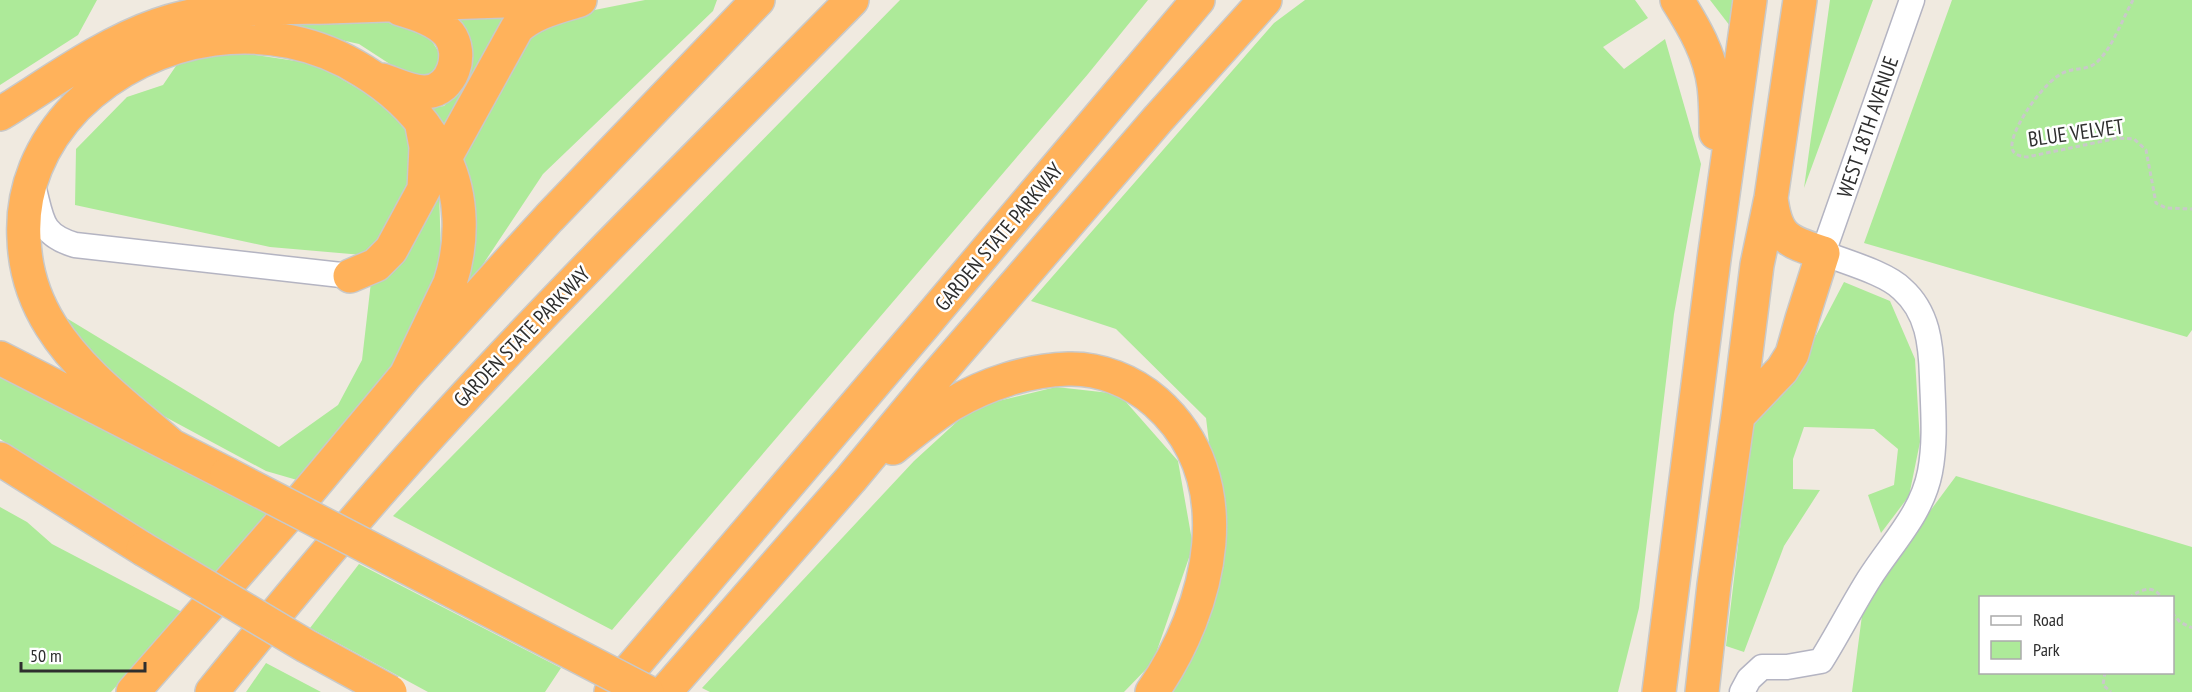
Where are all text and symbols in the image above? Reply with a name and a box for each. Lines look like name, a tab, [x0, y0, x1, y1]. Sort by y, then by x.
street label: WEST 18TH AVENUE	[1831, 53, 1904, 201]
street label: BLUE VELVET	[2026, 112, 2126, 153]
street label: GARDEN STATE PARKWAY	[929, 157, 1069, 316]
street label: GARDEN STATE PARKWAY	[448, 260, 596, 413]
legend	[1979, 596, 2174, 674]
text: Road	[2033, 608, 2064, 631]
scale bar	[21, 635, 146, 673]
text: Park	[2033, 638, 2060, 661]
text: 50 m	[30, 644, 62, 667]

